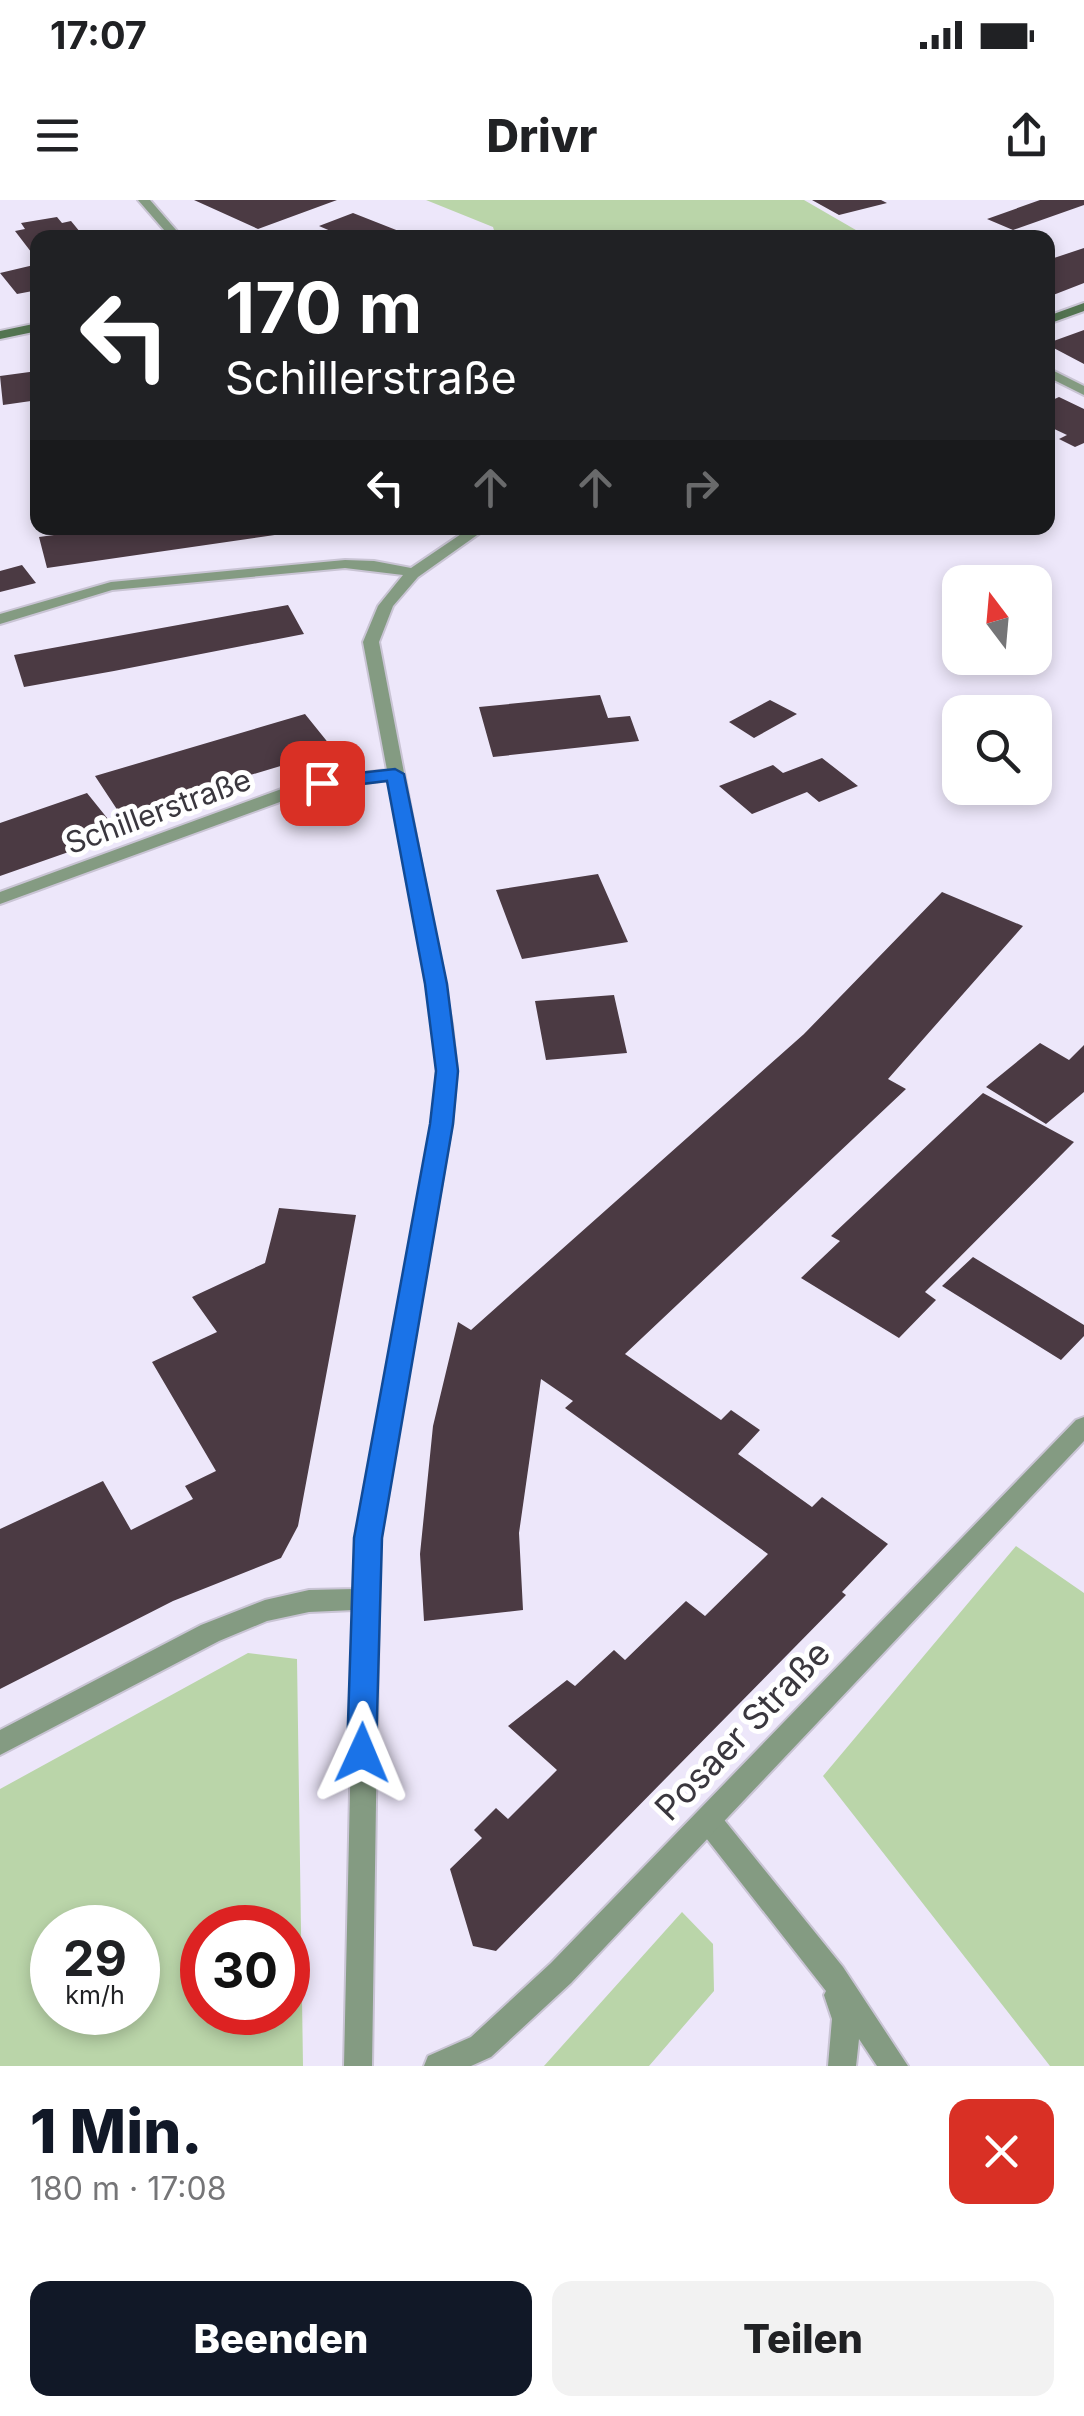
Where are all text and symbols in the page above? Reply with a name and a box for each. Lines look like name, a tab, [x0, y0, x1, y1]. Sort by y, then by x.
text: 17:07	[50, 12, 147, 58]
icon: menu	[30, 108, 85, 163]
text: Drivr	[487, 108, 597, 163]
icon: share	[999, 108, 1054, 163]
text: 170 m	[225, 265, 422, 350]
icon: left	[60, 270, 190, 400]
text: Schillerstraße	[225, 350, 517, 405]
icon: left	[358, 460, 413, 515]
icon: ahead	[463, 460, 518, 515]
icon: ahead	[568, 460, 623, 515]
icon: right	[673, 460, 728, 515]
north arrow	[942, 565, 1052, 675]
map controls	[942, 565, 1052, 805]
button: search	[942, 695, 1052, 805]
pin	[280, 741, 365, 826]
icon: arrive	[295, 756, 350, 811]
street label: Schillerstraße	[60, 761, 256, 861]
street label: Posaer Straße	[646, 1631, 838, 1829]
position arrow	[310, 1701, 414, 1805]
speed limit sign: 30	[180, 1905, 310, 2035]
text: 29	[63, 1928, 127, 1988]
text: km/h	[65, 1980, 125, 2010]
text: 1 Min.	[30, 2095, 202, 2167]
button: close	[949, 2099, 1054, 2204]
text: 180 m · 17:08	[30, 2169, 227, 2208]
button: Beenden	[30, 2281, 532, 2396]
button: Teilen	[552, 2281, 1054, 2396]

